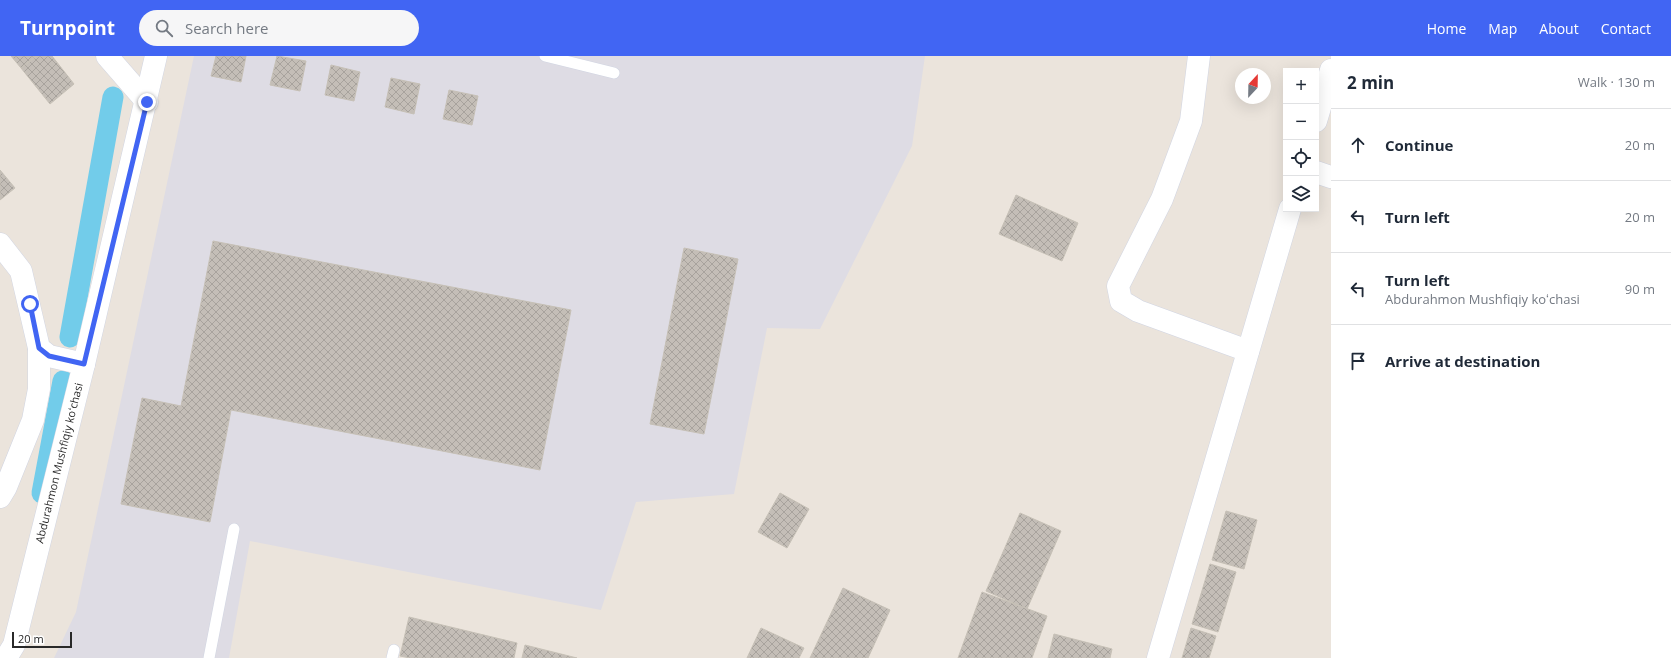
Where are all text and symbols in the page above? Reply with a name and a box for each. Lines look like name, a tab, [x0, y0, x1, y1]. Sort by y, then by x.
search box	[139, 10, 419, 46]
text: Turnpoint	[20, 15, 115, 41]
icon: search	[153, 17, 175, 39]
text: Search here	[185, 18, 269, 38]
text: Home	[1427, 19, 1466, 38]
text: Map	[1488, 19, 1517, 38]
text: About	[1539, 19, 1579, 38]
text: Contact	[1601, 19, 1651, 38]
north arrow	[1235, 68, 1271, 104]
map controls	[1283, 68, 1319, 212]
button: +	[1283, 68, 1319, 104]
text: 2 min	[1347, 71, 1394, 94]
text: Walk · 130 m	[1578, 73, 1655, 91]
route end	[138, 93, 156, 111]
button: −	[1283, 104, 1319, 140]
icon: ahead	[1347, 134, 1369, 156]
text: Continue	[1385, 135, 1453, 155]
text: 20 m	[1625, 136, 1655, 154]
button: locate	[1283, 140, 1319, 176]
button: layers	[1283, 176, 1319, 212]
icon: left	[1347, 206, 1369, 228]
text: Turn left	[1385, 207, 1450, 227]
text: 20 m	[1625, 208, 1655, 226]
text: Turn left	[1385, 270, 1450, 290]
icon: left	[1347, 278, 1369, 300]
text: 90 m	[1625, 280, 1655, 298]
text: Abdurahmon Mushfiqiy koʻchasi	[1385, 290, 1580, 308]
route start	[21, 295, 39, 313]
icon: arrive	[1347, 350, 1369, 372]
text: Arrive at destination	[1385, 351, 1540, 371]
street label: Abdurahmon Mushfiqiy koʻchasi	[31, 381, 86, 545]
scale bar	[12, 630, 72, 649]
text: 20 m	[18, 631, 44, 646]

